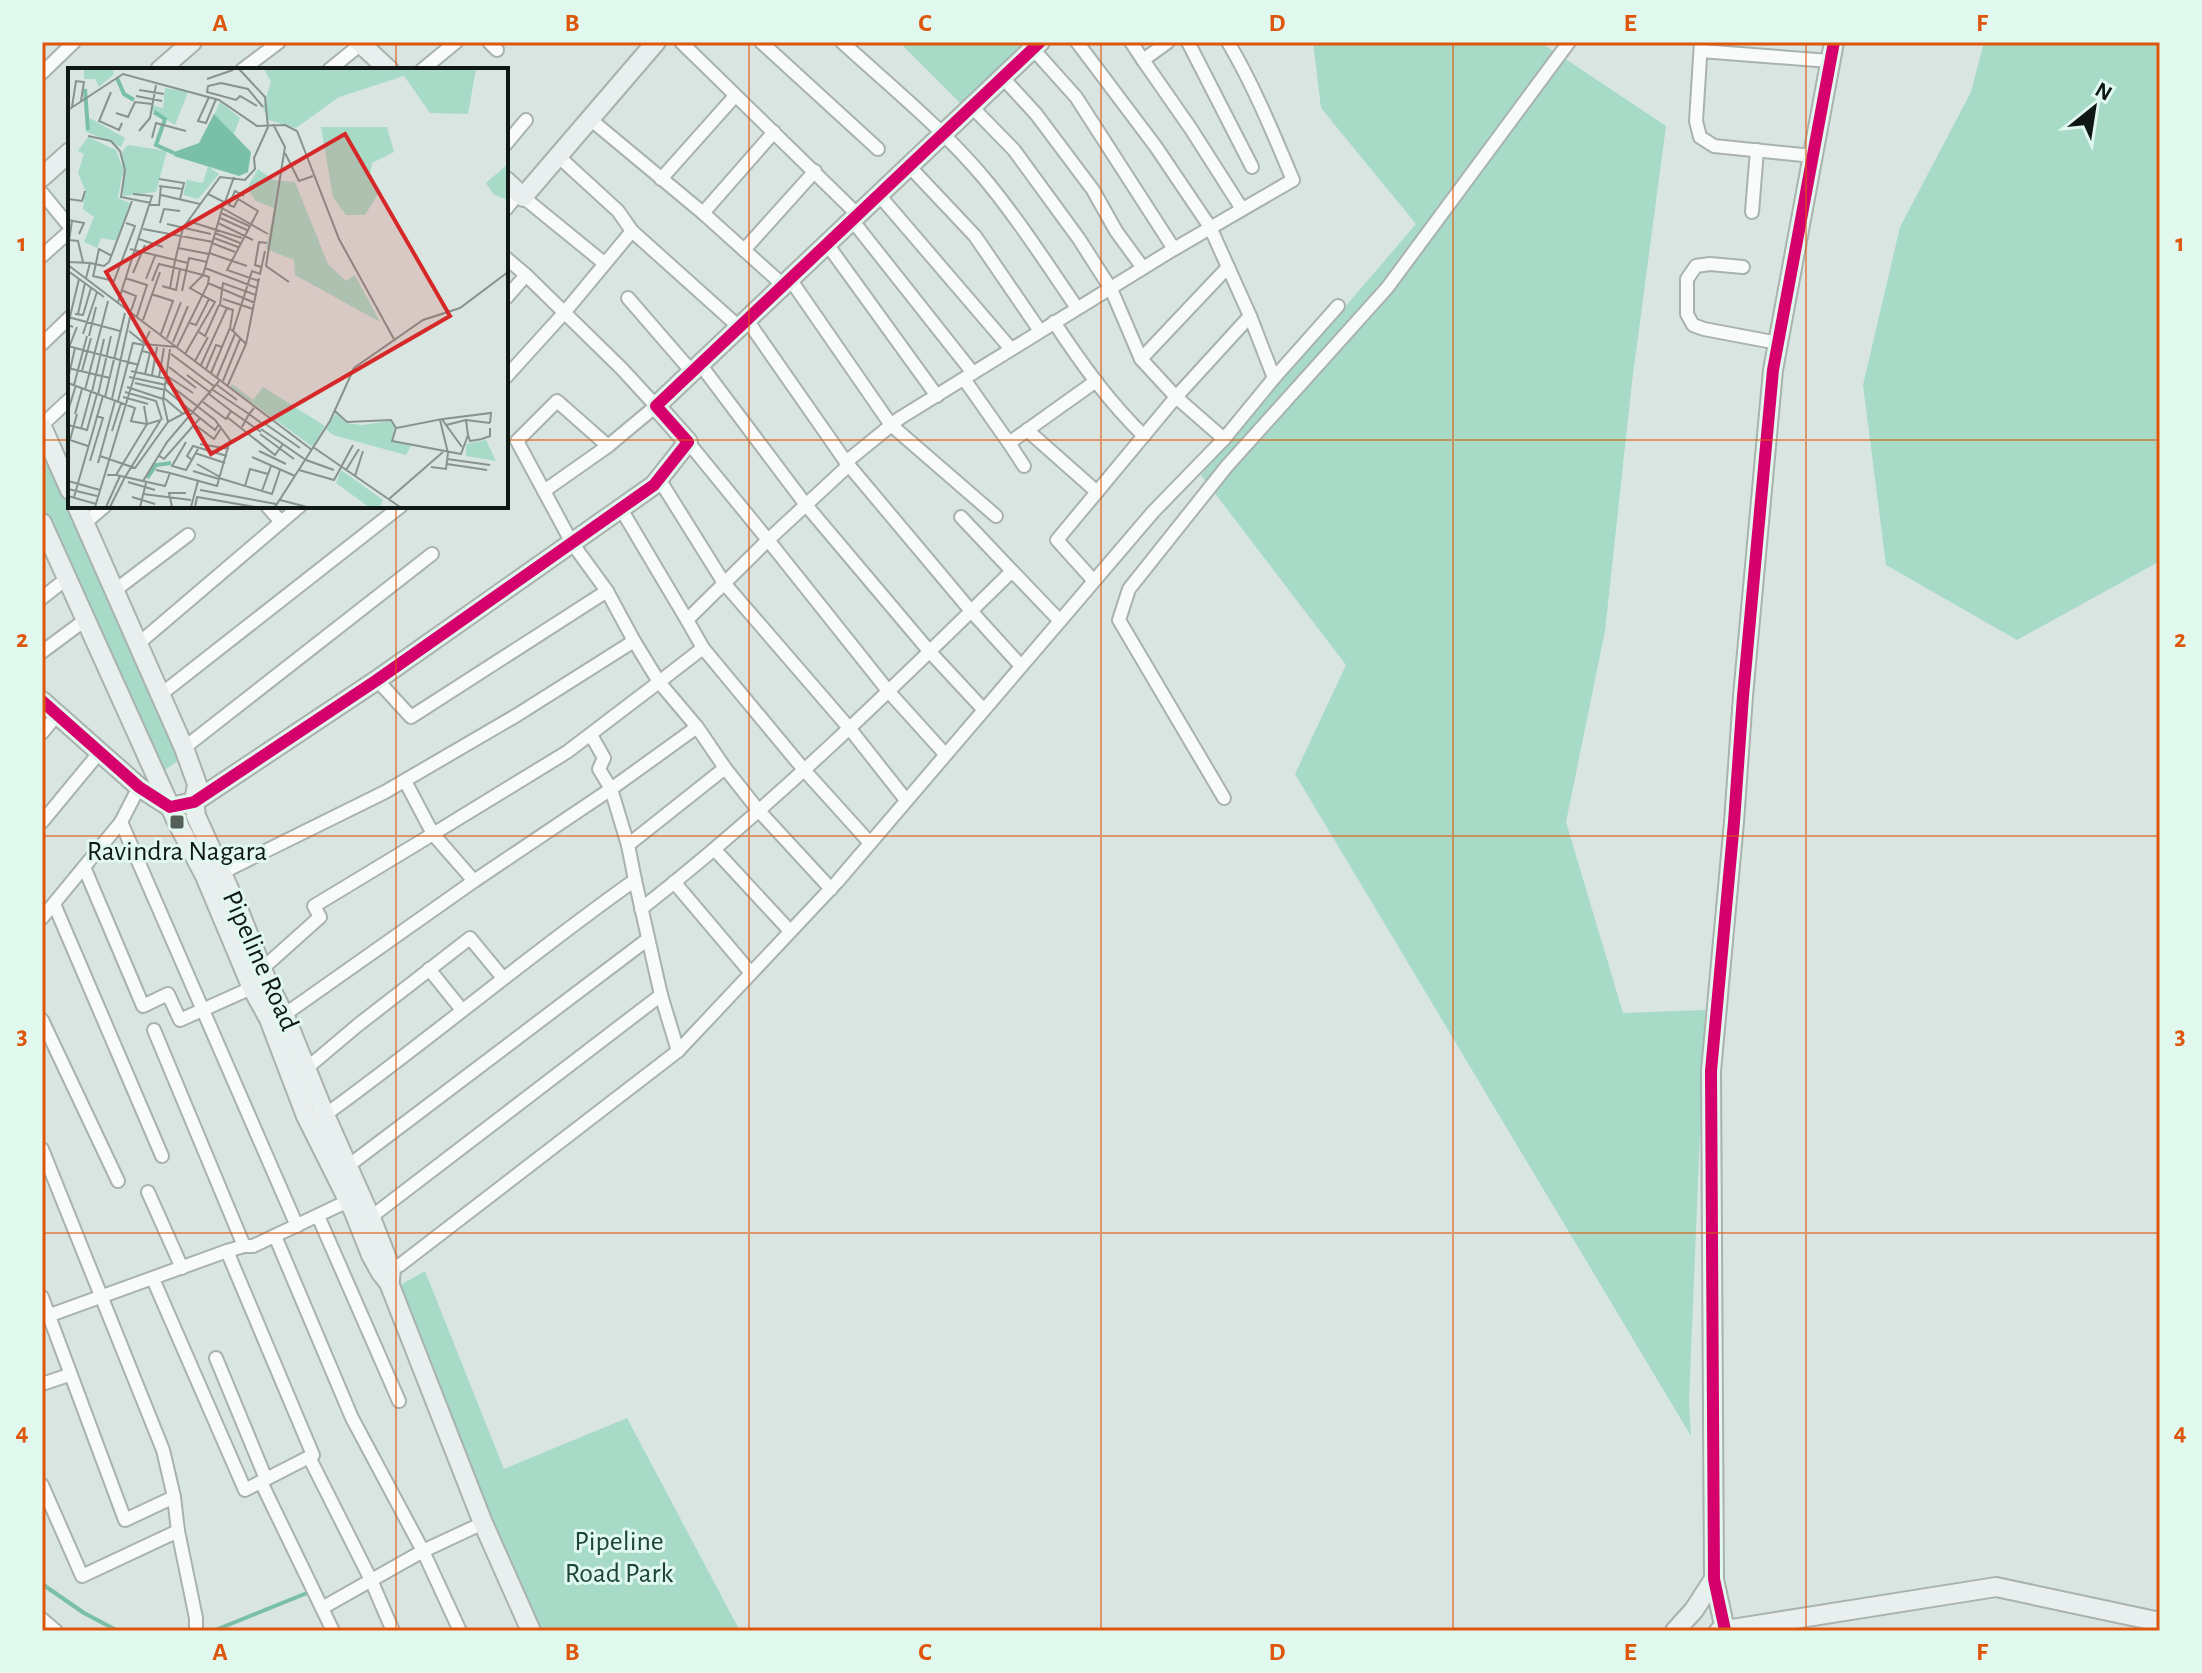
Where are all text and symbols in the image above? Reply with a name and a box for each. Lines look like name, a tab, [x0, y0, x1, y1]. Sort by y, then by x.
text: A	[212, 10, 228, 36]
text: B	[564, 10, 580, 36]
text: C	[918, 10, 932, 36]
text: D	[1268, 10, 1286, 36]
text: E	[1623, 10, 1637, 36]
text: F	[1976, 10, 1989, 36]
inset map	[68, 68, 508, 508]
north arrow	[2054, 68, 2134, 148]
text: N	[2091, 78, 2116, 105]
text: 1	[17, 230, 27, 256]
text: 1	[2175, 230, 2185, 256]
text: 2	[16, 626, 28, 652]
text: 2	[2174, 626, 2186, 652]
marker: Ravindra Nagara	[168, 813, 186, 831]
place label: Ravindra Nagara	[87, 838, 267, 866]
street label: Pipeline Road	[217, 887, 303, 1035]
text: 3	[16, 1023, 28, 1049]
text: 3	[2174, 1023, 2186, 1049]
text: 4	[15, 1419, 29, 1445]
text: 4	[2173, 1419, 2187, 1445]
park label: Pipeline Road Park	[565, 1528, 674, 1588]
text: A	[212, 1639, 228, 1665]
text: B	[564, 1639, 580, 1665]
text: C	[918, 1639, 932, 1665]
text: D	[1268, 1639, 1286, 1665]
text: E	[1623, 1639, 1637, 1665]
text: F	[1976, 1639, 1989, 1665]

